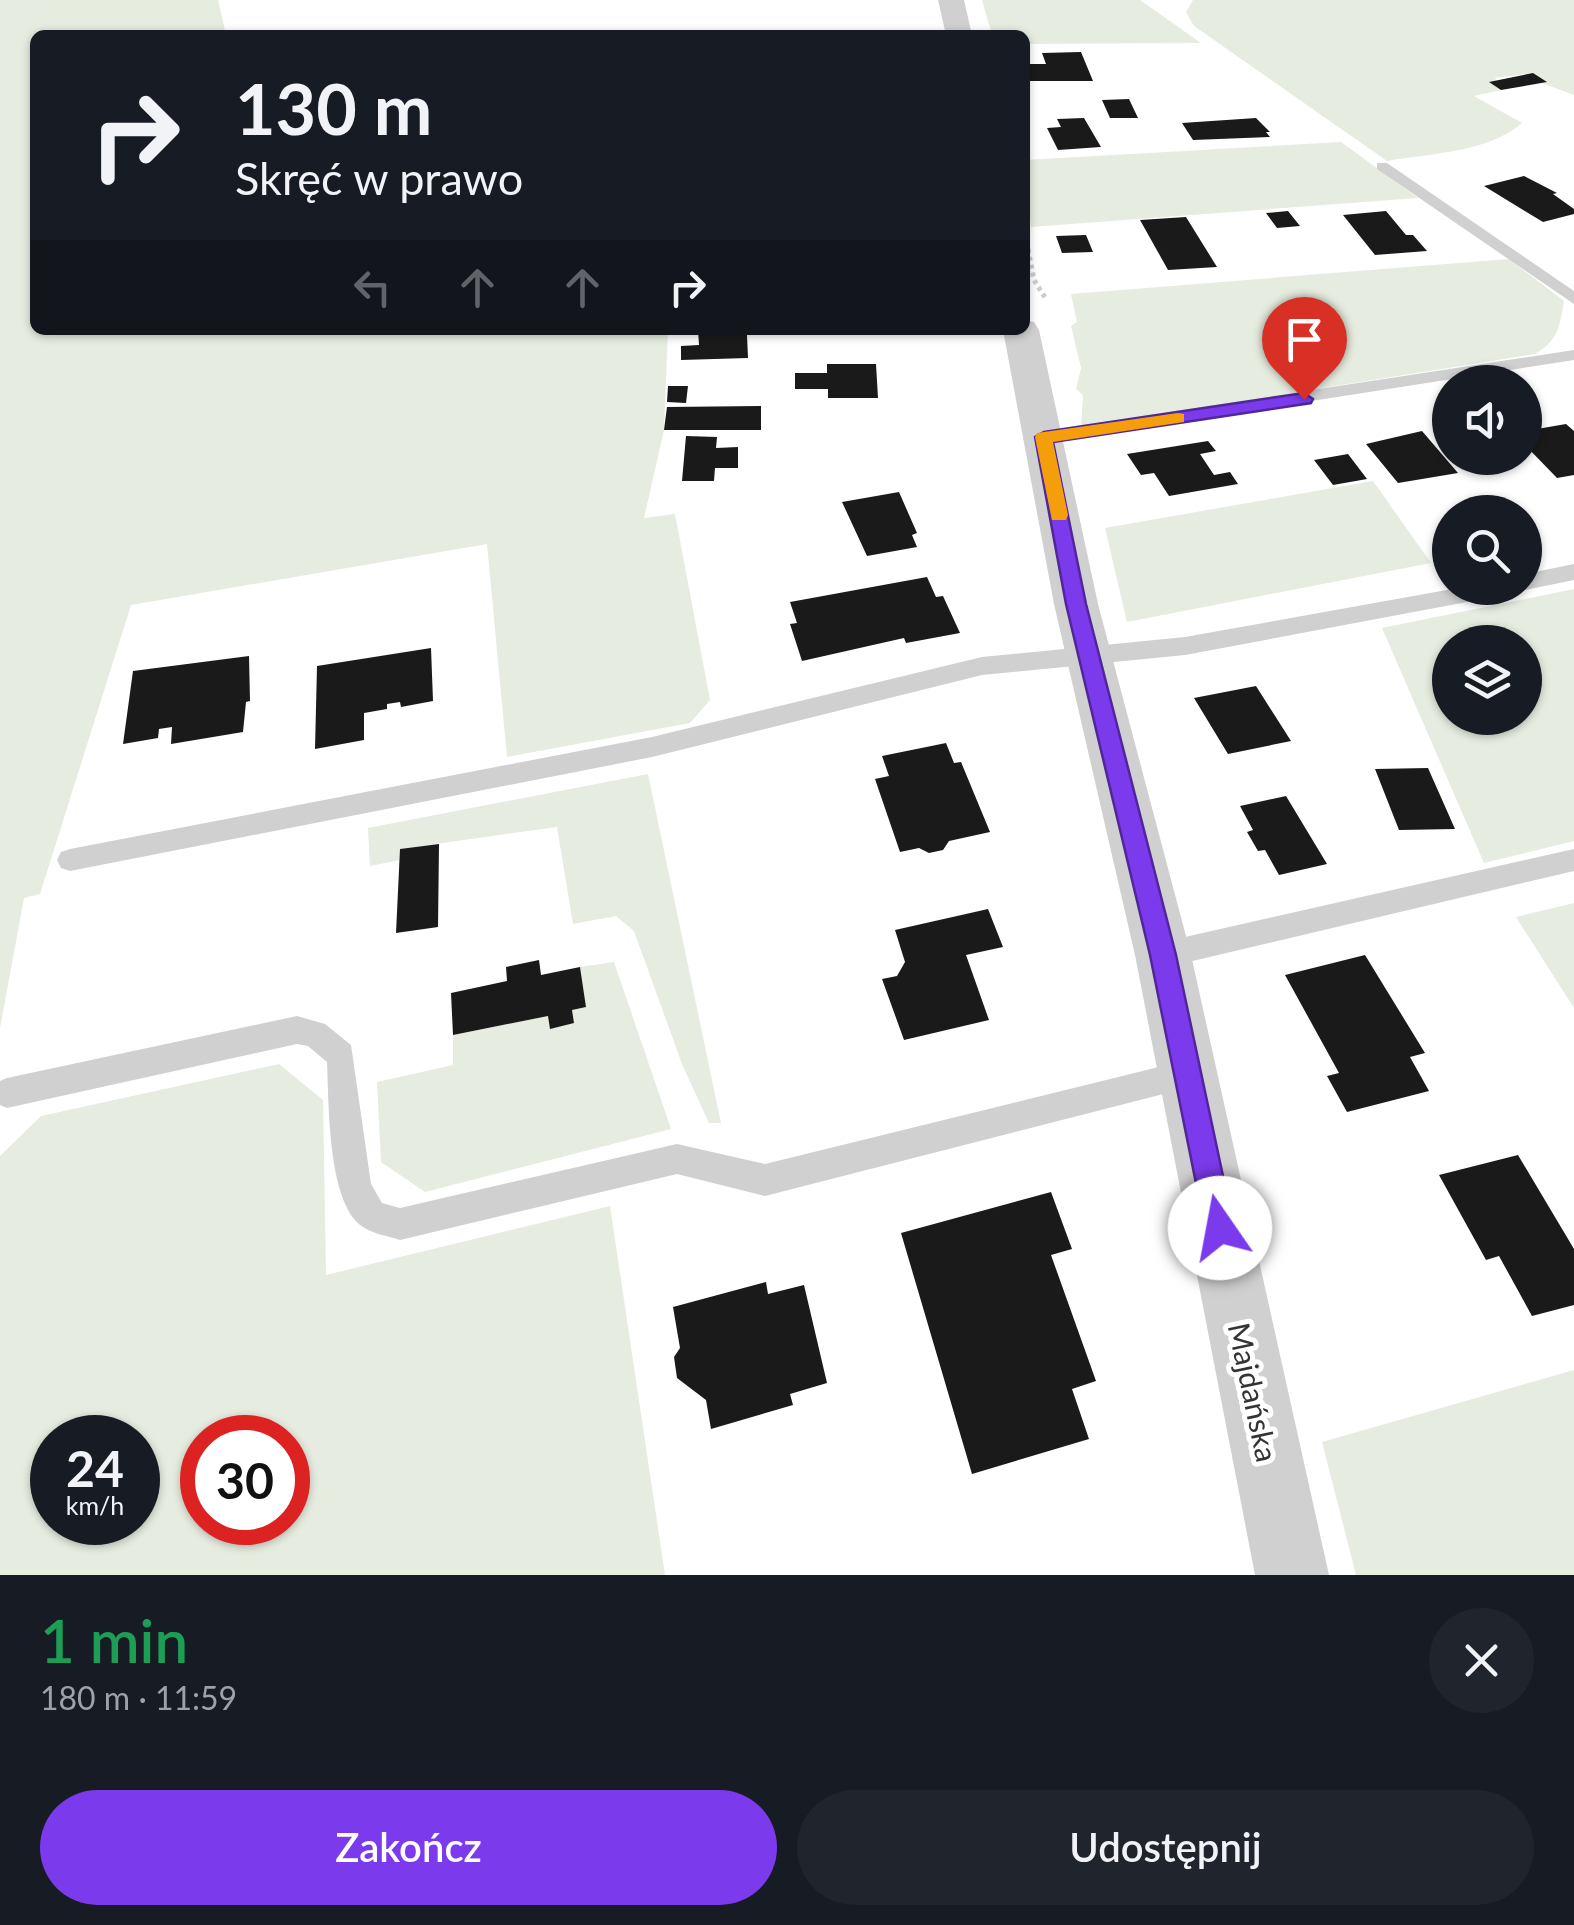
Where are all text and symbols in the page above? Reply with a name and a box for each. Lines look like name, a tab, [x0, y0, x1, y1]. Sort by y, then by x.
text: 130 m	[235, 66, 432, 150]
icon: right	[70, 70, 200, 200]
text: Skręć w prawo	[235, 151, 523, 205]
icon: left	[345, 260, 400, 315]
icon: ahead	[450, 260, 505, 315]
icon: ahead	[555, 260, 610, 315]
icon: right	[660, 260, 715, 315]
pin	[1262, 297, 1347, 400]
icon: arrive	[1277, 312, 1332, 367]
map controls	[1432, 365, 1542, 735]
button: sound	[1432, 365, 1542, 475]
button: search	[1432, 495, 1542, 605]
button: layers	[1432, 625, 1542, 735]
position arrow	[1168, 1176, 1272, 1280]
street label: Majdańska	[1222, 1319, 1286, 1465]
speed limit sign: 30	[180, 1415, 310, 1545]
text: 24	[66, 1438, 124, 1498]
text: km/h	[66, 1490, 124, 1520]
text: 1 min	[40, 1604, 188, 1676]
button: close	[1429, 1608, 1534, 1713]
text: 180 m · 11:59	[40, 1678, 237, 1717]
button: Zakończ	[40, 1790, 777, 1905]
button: Udostępnij	[797, 1790, 1534, 1905]

